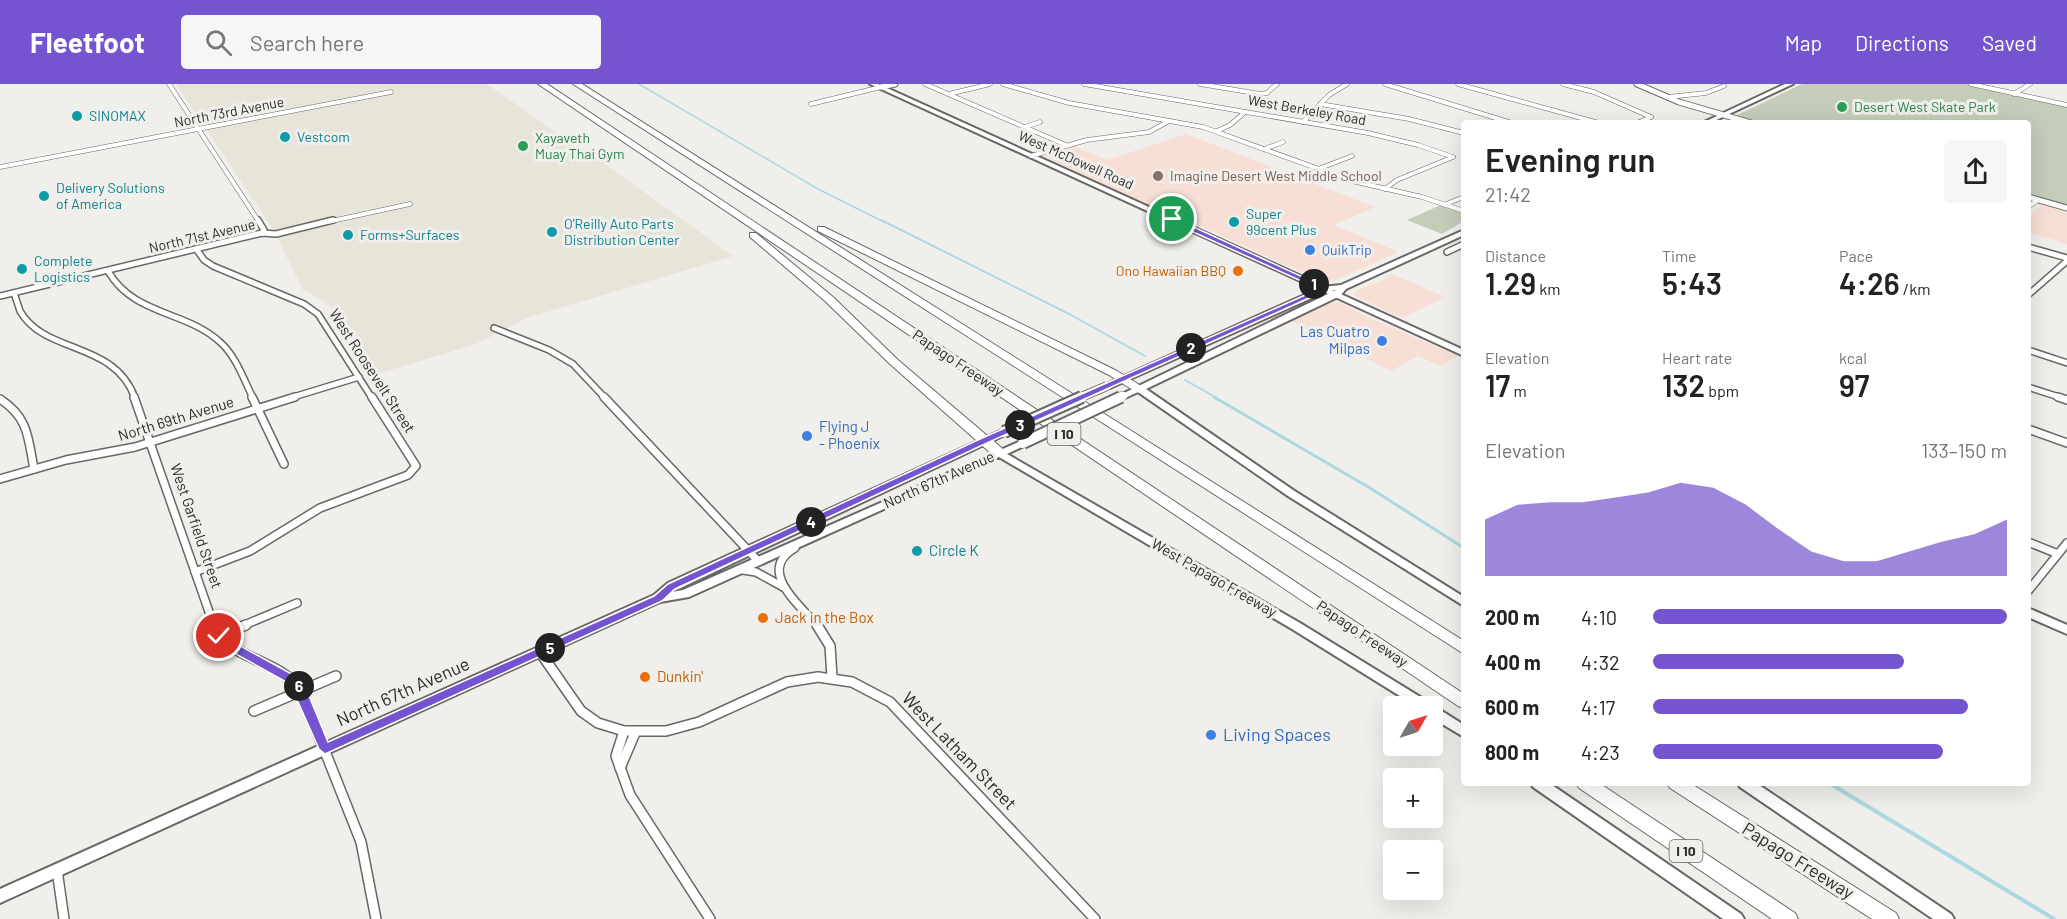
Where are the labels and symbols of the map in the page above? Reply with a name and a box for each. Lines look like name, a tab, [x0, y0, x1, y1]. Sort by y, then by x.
street label: West Berkeley Road	[1247, 91, 1368, 128]
street label: North 73rd Avenue	[172, 93, 285, 131]
place label: Desert West Skate Park	[1854, 98, 1996, 115]
marker: Desert West Skate Park	[1835, 100, 1849, 114]
place label: SINOMAX	[89, 107, 146, 124]
marker: SINOMAX	[70, 109, 84, 123]
street label: West McDowell Road	[1016, 126, 1136, 193]
place label: Vestcom	[297, 128, 350, 145]
place label: Xayaveth Muay Thai Gym	[535, 129, 625, 162]
marker: Vestcom	[278, 130, 292, 144]
marker: Xayaveth Muay Thai Gym	[516, 139, 530, 153]
place label: Imagine Desert West Middle School	[1170, 167, 1382, 184]
marker: Imagine Desert West Middle School	[1151, 169, 1165, 183]
place label: Delivery Solutions of America	[56, 179, 165, 212]
marker: Delivery Solutions of America	[37, 189, 51, 203]
pin	[1146, 193, 1197, 244]
place label: Super 99cent Plus	[1246, 205, 1317, 238]
street label: North 71st Avenue	[147, 215, 257, 256]
place label: O'Reilly Auto Parts Distribution Center	[564, 215, 679, 248]
marker: Super 99cent Plus	[1227, 215, 1241, 229]
marker: O'Reilly Auto Parts Distribution Center	[545, 225, 559, 239]
place label: Forms+Surfaces	[360, 226, 460, 243]
marker: Forms+Surfaces	[341, 228, 355, 242]
place label: QuikTrip	[1322, 241, 1372, 258]
marker: QuikTrip	[1303, 243, 1317, 257]
place label: Complete Logistics	[34, 252, 92, 285]
marker: Complete Logistics	[15, 262, 29, 276]
place label: Ono Hawaiian BBQ	[1116, 262, 1226, 279]
marker: Ono Hawaiian BBQ	[1231, 264, 1245, 278]
pin: 1	[1299, 269, 1329, 299]
street label: West Roosevelt Street	[326, 305, 420, 436]
place label: Las Cuatro Milpas	[1300, 322, 1370, 357]
street label: Papago Freeway	[909, 325, 1008, 399]
pin: 2	[1176, 333, 1206, 363]
marker: Las Cuatro Milpas	[1375, 334, 1389, 348]
street label: North 69th Avenue	[116, 392, 236, 444]
pin: 3	[1005, 410, 1035, 440]
place label: Flying J - Phoenix	[819, 417, 880, 452]
road number: I 10	[1048, 423, 1080, 445]
marker: Flying J - Phoenix	[800, 429, 814, 443]
street label: North 67th Avenue	[880, 447, 997, 512]
street label: West Garfield Street	[167, 461, 227, 591]
pin: 4	[796, 507, 826, 537]
street label: West Papago Freeway	[1148, 534, 1281, 621]
place label: Circle K	[929, 541, 979, 559]
marker: Circle K	[910, 544, 924, 558]
street label: Papago Freeway	[1313, 596, 1412, 670]
place label: Jack in the Box	[775, 608, 874, 626]
pin	[193, 610, 244, 661]
marker: Jack in the Box	[756, 611, 770, 625]
pin: 5	[535, 633, 565, 663]
street label: North 67th Avenue	[333, 652, 473, 730]
place label: Dunkin'	[657, 667, 703, 685]
marker: Dunkin'	[638, 670, 652, 684]
pin: 6	[284, 671, 314, 701]
street label: West Latham Street	[898, 687, 1022, 814]
north arrow	[1383, 696, 1443, 756]
place label: Living Spaces	[1223, 723, 1331, 745]
marker: Living Spaces	[1204, 728, 1218, 742]
street label: Papago Freeway	[1739, 817, 1858, 903]
road number: I 10	[1670, 840, 1702, 862]

